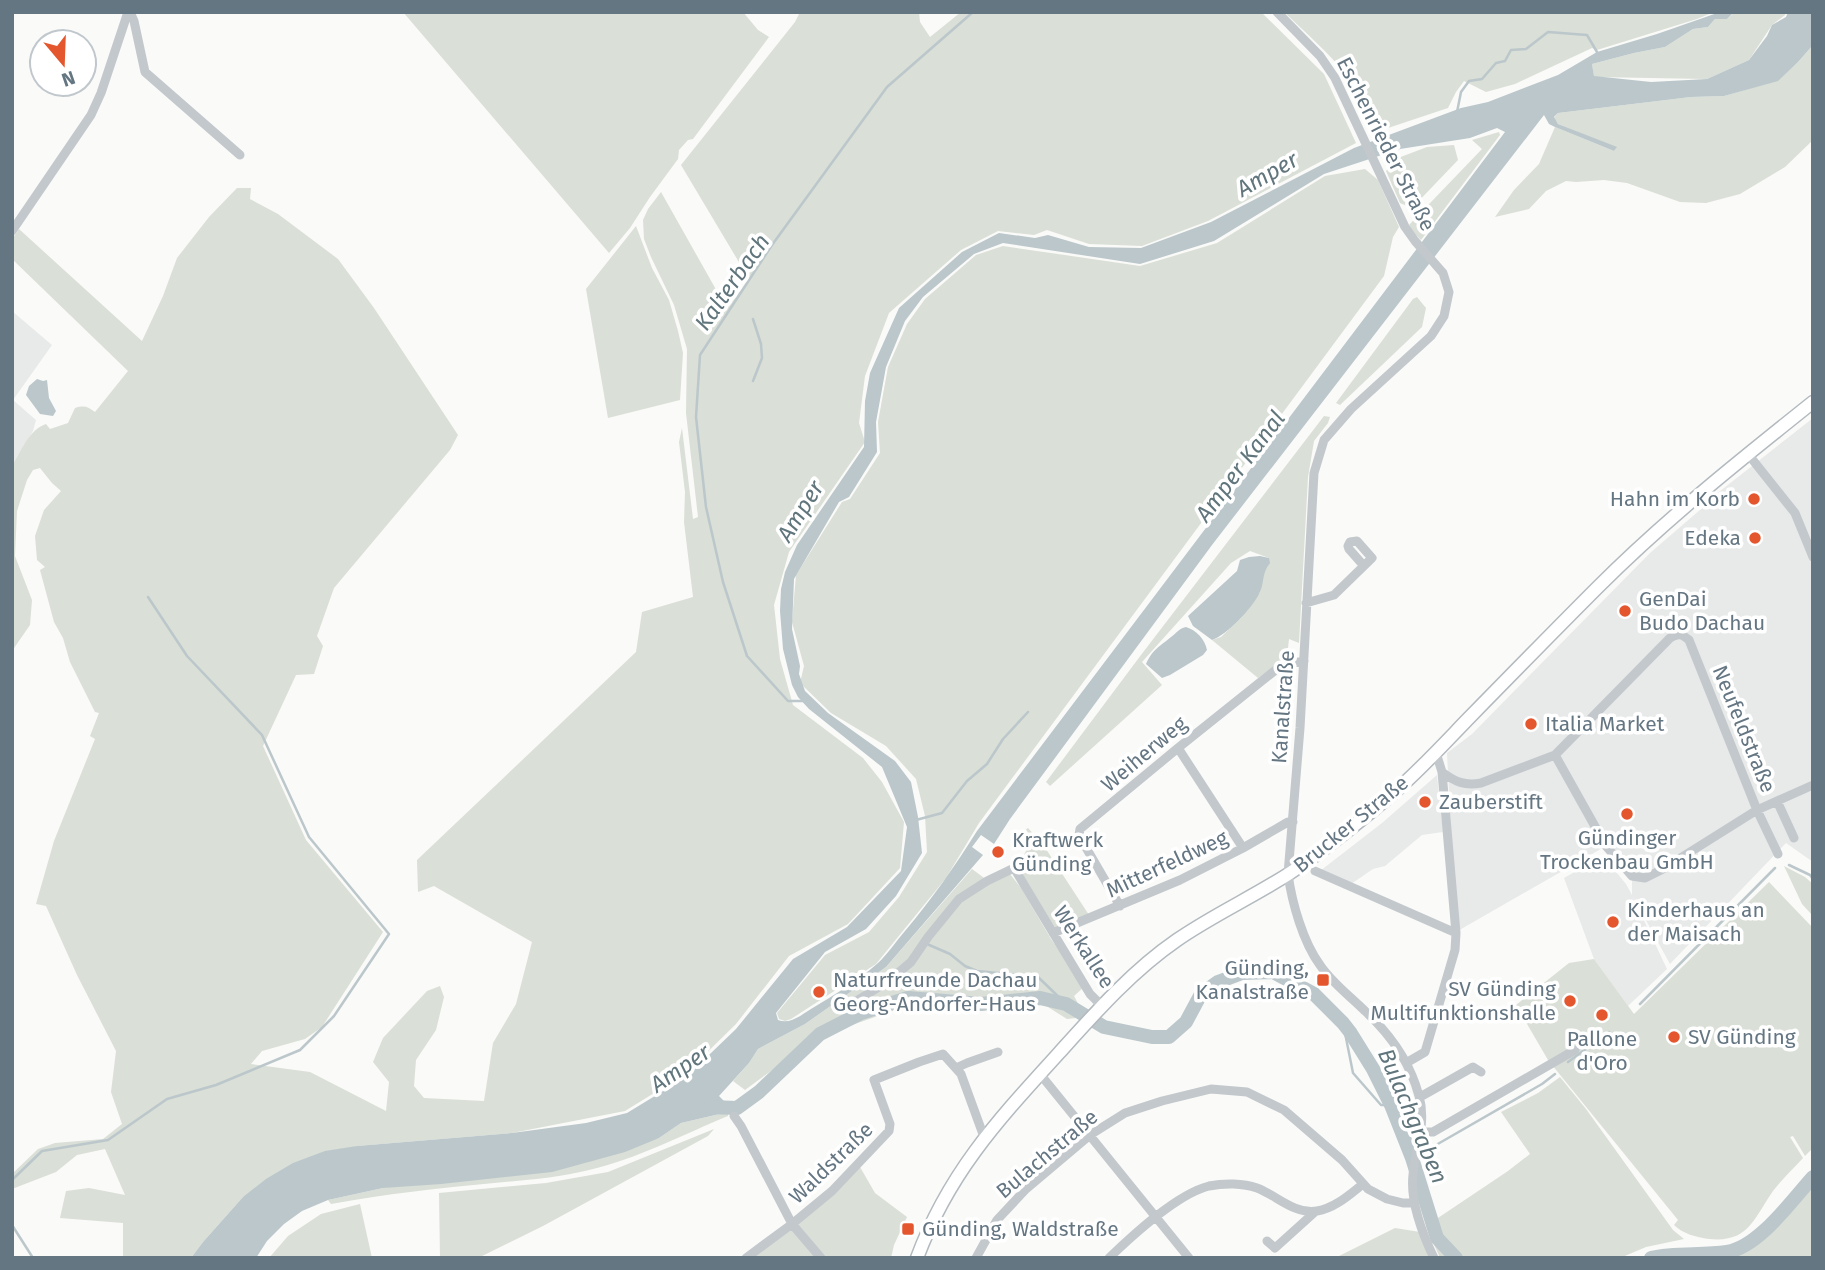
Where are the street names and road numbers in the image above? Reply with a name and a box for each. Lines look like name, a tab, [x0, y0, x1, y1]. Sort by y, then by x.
street label: Eschenrieder Straße	[1331, 53, 1441, 235]
street label: Kanalstraße	[1266, 650, 1300, 764]
street label: Neufeldstraße	[1707, 662, 1781, 796]
street label: Weiherweg	[1096, 711, 1192, 797]
street label: Brucker Straße	[1288, 770, 1414, 878]
street label: Mitterfeldweg	[1102, 825, 1232, 903]
street label: Werkallee	[1048, 901, 1120, 993]
street label: Bulachstraße	[991, 1104, 1103, 1204]
street label: Waldstraße	[784, 1117, 878, 1209]

